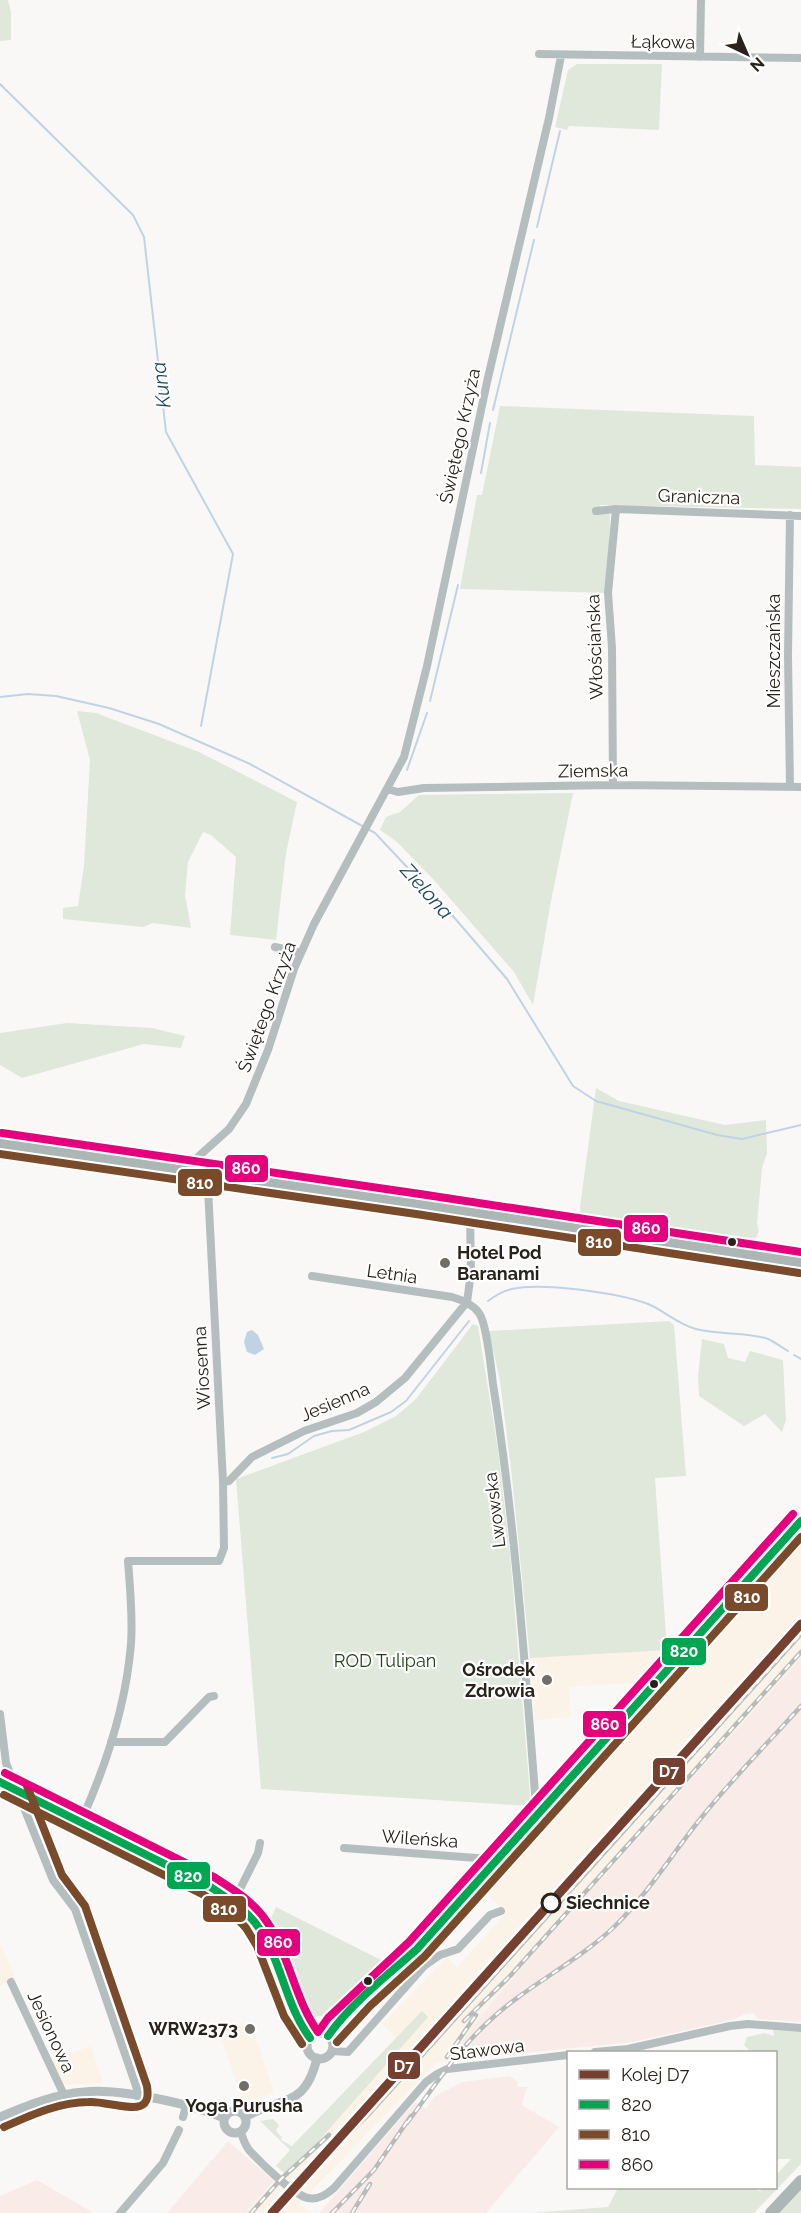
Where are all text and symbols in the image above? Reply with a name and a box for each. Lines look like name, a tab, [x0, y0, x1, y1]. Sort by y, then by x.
north arrow	[717, 24, 777, 84]
street label: Łąkowa	[631, 30, 695, 53]
text: N	[746, 53, 768, 76]
water label: Kuna	[146, 360, 176, 410]
street label: Świętego Krzyża	[434, 366, 484, 505]
street label: Graniczna	[657, 485, 741, 508]
street label: Włościańska	[582, 594, 607, 700]
street label: Mieszczańska	[763, 594, 784, 708]
street label: Ziemska	[558, 759, 628, 782]
water label: Zielona	[395, 857, 458, 924]
street label: Świętego Krzyża	[232, 938, 300, 1075]
line badge: 860	[224, 1154, 269, 1183]
text: 860	[231, 1159, 261, 1178]
line badge: 810	[177, 1168, 223, 1197]
text: 810	[186, 1174, 214, 1193]
line badge: 860	[623, 1214, 669, 1243]
text: 860	[631, 1219, 661, 1238]
line badge: 810	[577, 1228, 622, 1257]
text: 810	[585, 1233, 613, 1252]
unlabelled marker	[726, 1236, 738, 1248]
place label: Hotel Pod Baranami	[457, 1242, 542, 1284]
marker: Hotel Pod Baranami	[438, 1256, 452, 1270]
street label: Letnia	[365, 1260, 419, 1287]
street label: Wiosenna	[189, 1326, 214, 1410]
street label: Jesienna	[297, 1378, 373, 1425]
street label: Lwowska	[479, 1471, 510, 1549]
line badge: 810	[724, 1583, 769, 1612]
text: 810	[733, 1588, 761, 1607]
line badge: 820	[661, 1637, 707, 1666]
text: 820	[670, 1642, 698, 1661]
park label: ROD Tulipan	[334, 1650, 436, 1671]
place label: Ośrodek Zdrowia	[462, 1659, 536, 1701]
marker: Ośrodek Zdrowia	[540, 1673, 554, 1687]
unlabelled marker	[648, 1678, 660, 1690]
line badge: 860	[582, 1710, 627, 1738]
text: 860	[590, 1715, 620, 1734]
line badge: D7	[652, 1757, 686, 1786]
text: D7	[659, 1762, 679, 1781]
street label: Wileńska	[381, 1825, 459, 1852]
line badge: 820	[166, 1861, 211, 1890]
text: 820	[174, 1867, 202, 1886]
place label: Siechnice	[566, 1892, 650, 1913]
marker: Siechnice	[541, 1893, 561, 1913]
line badge: 810	[202, 1895, 247, 1923]
text: 810	[210, 1900, 238, 1919]
line badge: 860	[256, 1928, 301, 1957]
text: 860	[263, 1933, 293, 1952]
unlabelled marker	[362, 1975, 374, 1987]
street label: Jesionowa	[23, 1988, 79, 2076]
place label: WRW2373	[149, 2018, 238, 2039]
marker: WRW2373	[243, 2022, 257, 2036]
street label: Stawowa	[448, 2034, 526, 2065]
line badge: D7	[387, 2051, 421, 2080]
legend	[567, 2051, 777, 2189]
text: D7	[394, 2057, 414, 2076]
text: Kolej D7	[621, 2064, 690, 2085]
marker: Yoga Purusha	[237, 2079, 251, 2093]
text: 820	[621, 2094, 652, 2115]
place label: Yoga Purusha	[185, 2095, 303, 2116]
text: 810	[621, 2124, 650, 2145]
text: 860	[621, 2154, 654, 2175]

